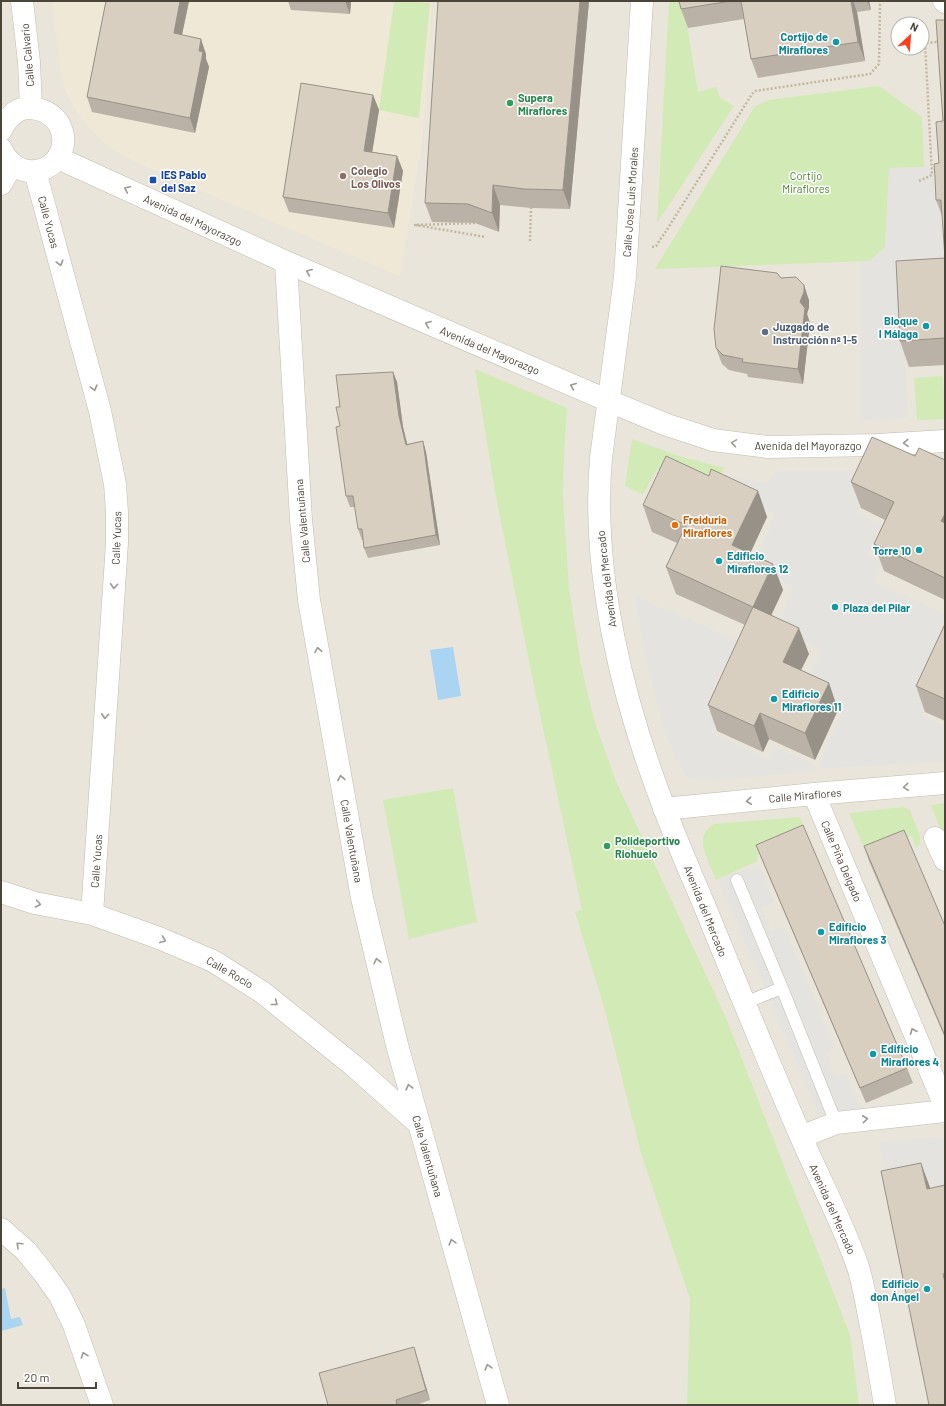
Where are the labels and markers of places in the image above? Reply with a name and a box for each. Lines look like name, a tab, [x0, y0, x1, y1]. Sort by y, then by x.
place label: Cortijo de Miraflores	[779, 30, 828, 56]
marker: Cortijo de Miraflores	[831, 37, 841, 47]
place label: Supera Miraflores	[518, 91, 568, 117]
marker: Supera Miraflores	[505, 98, 515, 108]
place label: Colegio Los Olivos	[351, 164, 401, 190]
place label: IES Pablo del Saz	[161, 168, 206, 194]
marker: Colegio Los Olivos	[338, 171, 348, 181]
marker: IES Pablo del Saz	[148, 175, 158, 185]
place label: Bloque I Málaga	[879, 314, 918, 340]
place label: Juzgado de Instrucción nº 1-5	[773, 320, 857, 346]
marker: Bloque I Málaga	[921, 321, 931, 331]
marker: Juzgado de Instrucción nº 1-5	[760, 327, 770, 337]
place label: Freiduria Miraflores	[683, 513, 733, 539]
marker: Freiduria Miraflores	[670, 520, 680, 530]
place label: Torre 10	[873, 544, 911, 557]
marker: Torre 10	[914, 545, 924, 555]
place label: Edificio Miraflores 12	[727, 549, 788, 575]
marker: Edificio Miraflores 12	[714, 556, 724, 566]
place label: Plaza del Pilar	[843, 601, 911, 614]
marker: Plaza del Pilar	[830, 602, 840, 612]
place label: Edificio Miraflores 11	[782, 687, 841, 713]
marker: Edificio Miraflores 11	[769, 694, 779, 704]
place label: Polideportivo Riohuelo	[615, 834, 680, 860]
marker: Polideportivo Riohuelo	[602, 841, 612, 851]
place label: Edificio Miraflores 3	[829, 920, 886, 946]
marker: Edificio Miraflores 3	[816, 927, 826, 937]
place label: Edificio Miraflores 4	[881, 1042, 939, 1068]
marker: Edificio Miraflores 4	[868, 1049, 878, 1059]
place label: Edificio don Ángel	[870, 1277, 919, 1303]
marker: Edificio don Ángel	[922, 1284, 932, 1294]

